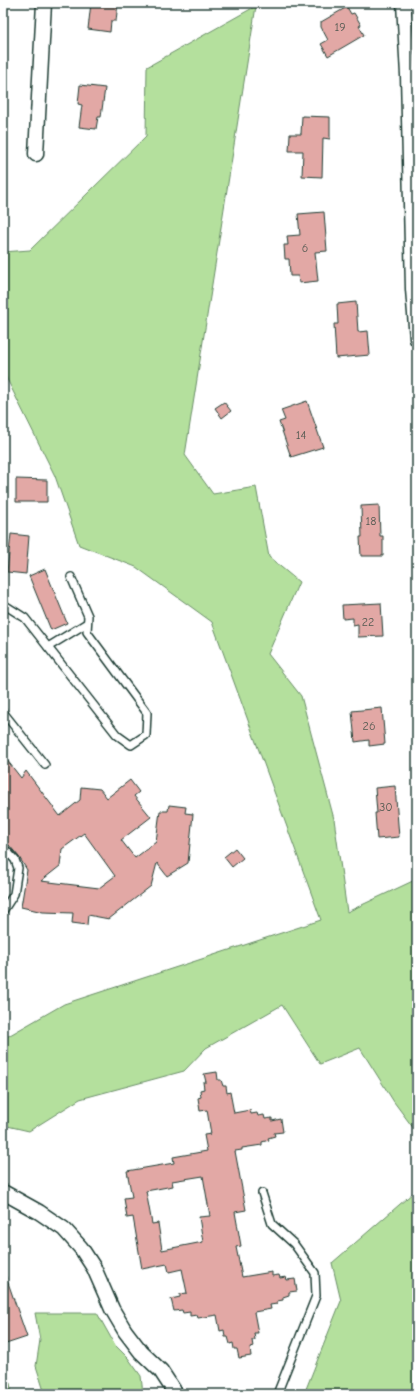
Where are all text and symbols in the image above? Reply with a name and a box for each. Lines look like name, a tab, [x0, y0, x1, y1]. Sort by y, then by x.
house number: 19	[334, 20, 346, 34]
house number: 6	[302, 241, 308, 255]
house number: 14	[296, 428, 306, 442]
house number: 18	[366, 514, 376, 528]
house number: 22	[362, 615, 374, 629]
house number: 26	[363, 719, 375, 733]
house number: 30	[379, 800, 393, 814]

